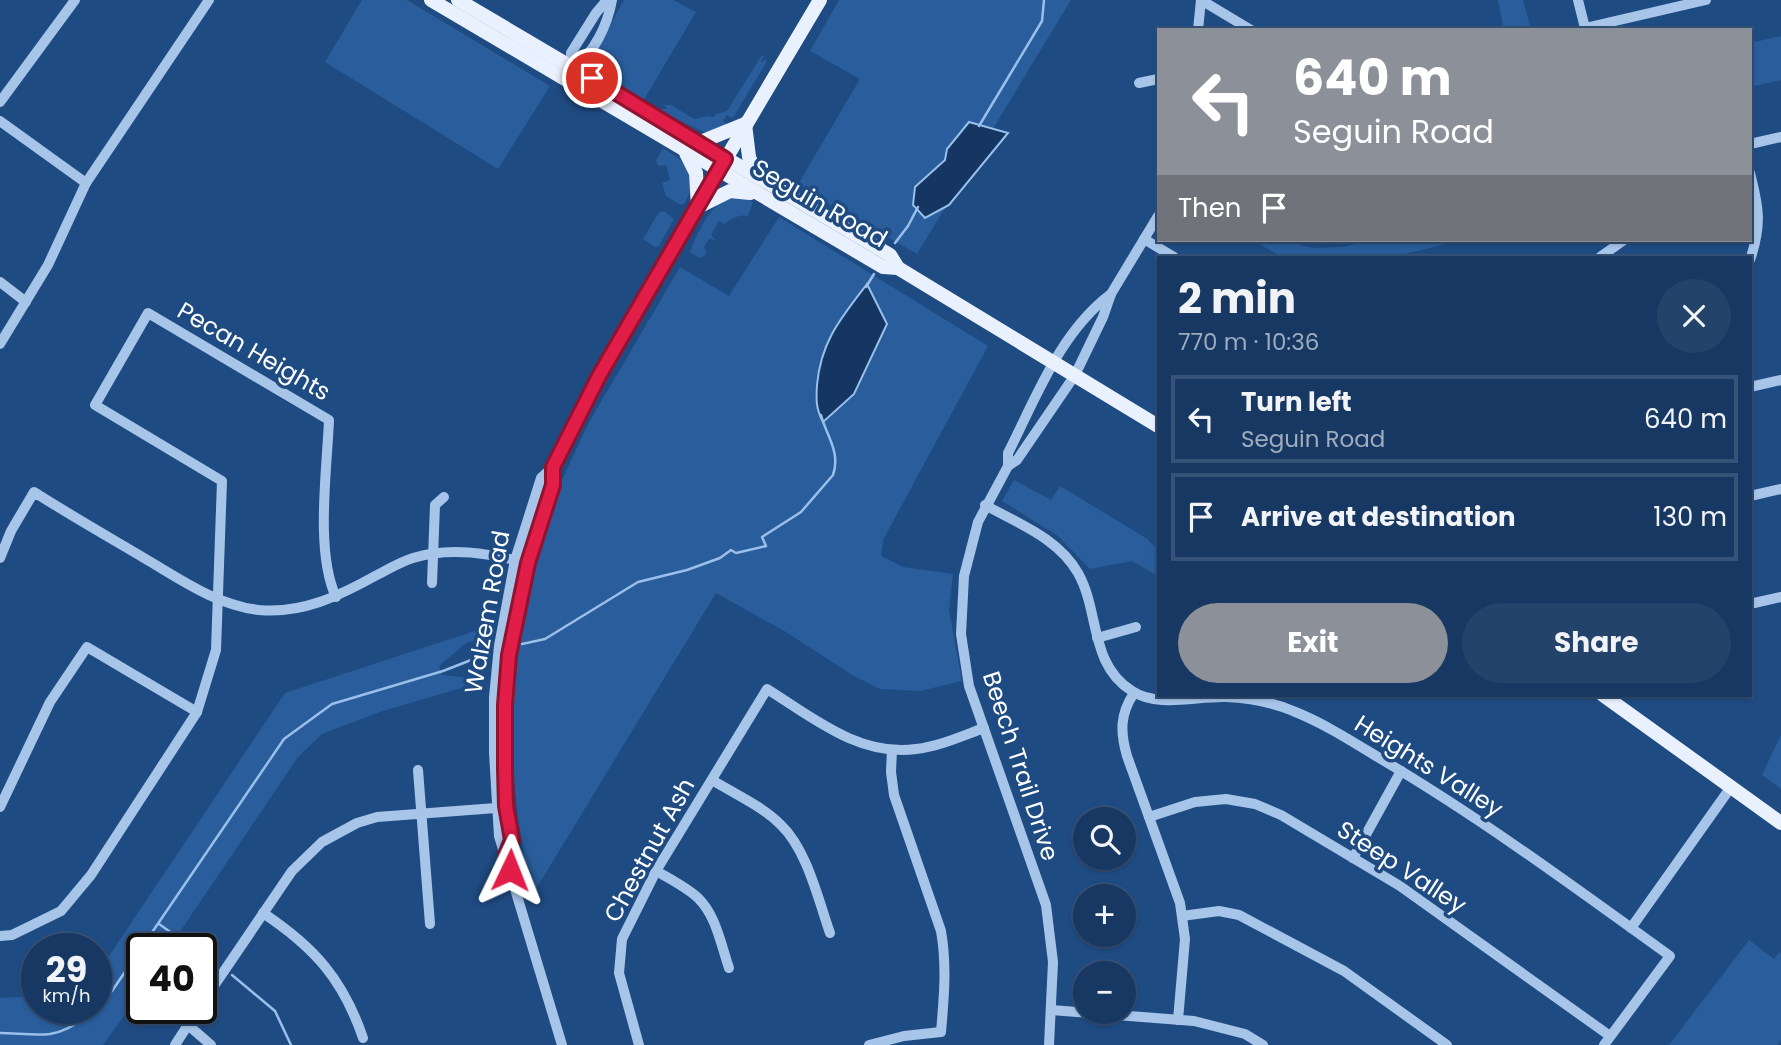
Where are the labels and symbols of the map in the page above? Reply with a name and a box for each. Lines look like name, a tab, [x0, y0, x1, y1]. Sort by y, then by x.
pin	[562, 48, 622, 108]
street label: Seguin Road	[747, 151, 893, 255]
street label: Pecan Heights	[171, 294, 337, 408]
street label: Walzem Road	[456, 528, 518, 696]
street label: Beech Trail Drive	[975, 667, 1067, 865]
street label: Heights Valley	[1348, 707, 1510, 825]
street label: Chestnut Ash	[596, 772, 702, 928]
street label: Steep Valley	[1331, 813, 1473, 921]
position arrow	[473, 833, 547, 907]
speed limit sign: 40	[126, 933, 217, 1024]

